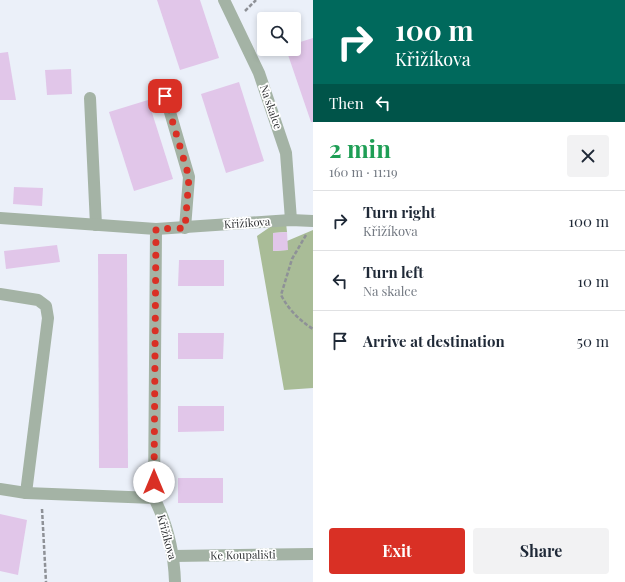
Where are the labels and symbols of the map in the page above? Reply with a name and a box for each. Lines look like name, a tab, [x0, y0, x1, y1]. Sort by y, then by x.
pin	[148, 79, 182, 113]
street label: Na skalce	[257, 83, 286, 131]
street label: Křižíkova	[223, 213, 271, 232]
position arrow	[133, 461, 175, 503]
street label: Křižíkova	[154, 513, 181, 562]
street label: Ke Koupališti	[210, 546, 276, 563]

